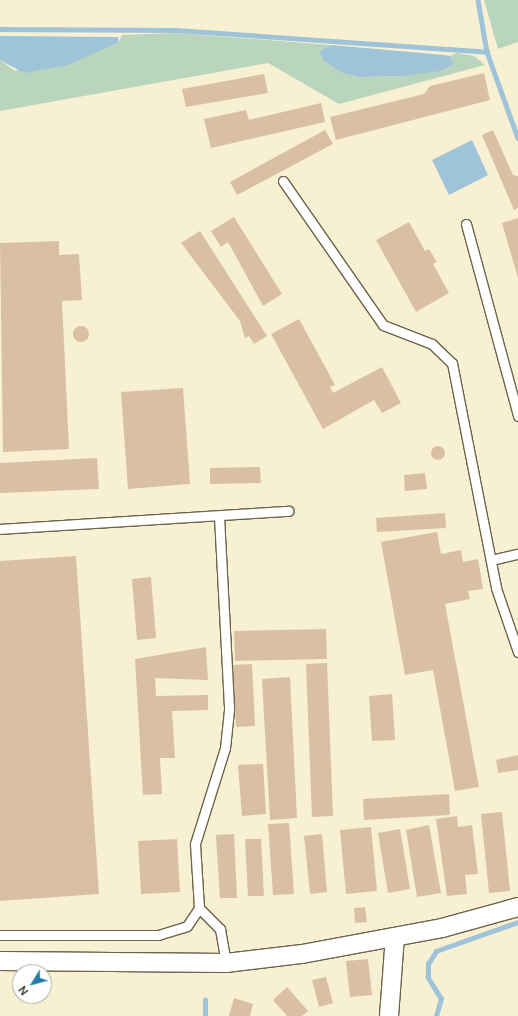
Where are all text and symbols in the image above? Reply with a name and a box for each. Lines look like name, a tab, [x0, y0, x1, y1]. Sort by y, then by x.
north arrow	[12, 964, 52, 1004]
text: N	[14, 983, 31, 999]

